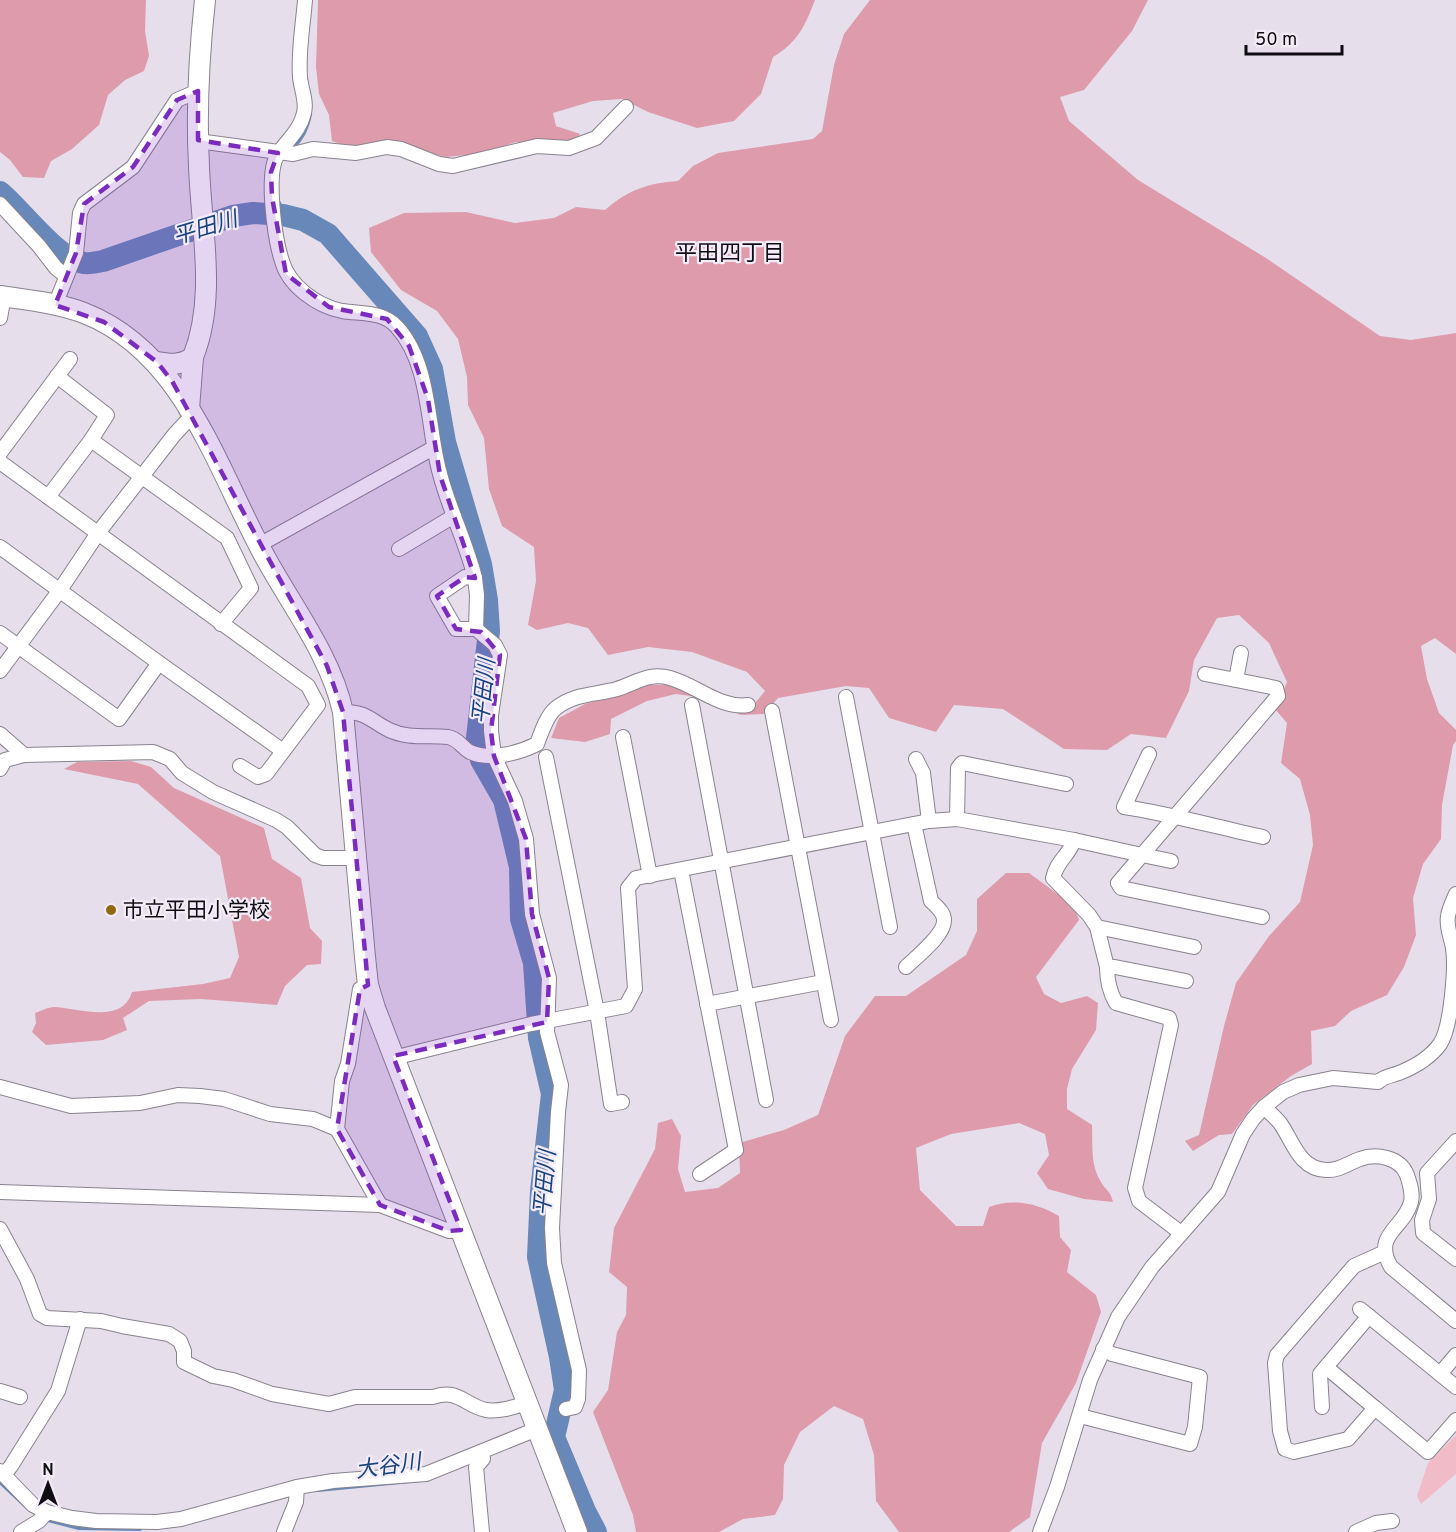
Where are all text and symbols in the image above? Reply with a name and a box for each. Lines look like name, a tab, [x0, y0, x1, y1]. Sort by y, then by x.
scale bar	[1246, 18, 1342, 56]
text: 50 m	[1255, 29, 1297, 52]
water label: 平田川	[170, 206, 243, 252]
district label: 平田四丁目	[675, 241, 785, 268]
water label: 平田川	[469, 655, 503, 725]
place label: 市立平田小学校	[123, 898, 270, 925]
marker: 市立平田小学校	[104, 903, 118, 917]
water label: 平田川	[530, 1147, 563, 1217]
water label: 大谷川	[354, 1449, 425, 1485]
north arrow	[18, 1454, 78, 1514]
text: N	[42, 1461, 54, 1481]

